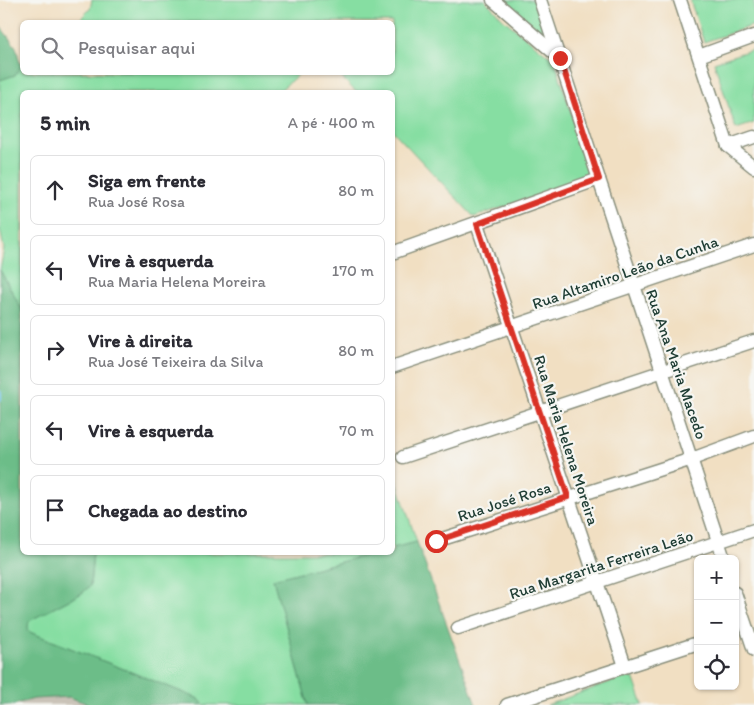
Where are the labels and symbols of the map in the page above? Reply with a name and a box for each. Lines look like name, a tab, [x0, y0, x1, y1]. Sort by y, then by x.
route end	[549, 47, 572, 70]
street label: Rua Altamiro Leão da Cunha	[530, 231, 721, 313]
street label: Rua Ana Maria Macedo	[642, 287, 711, 442]
street label: Rua Maria Helena Moreira	[530, 353, 603, 528]
street label: Rua José Rosa	[455, 477, 553, 525]
street label: Rua Margarita Ferreira Leão	[507, 526, 695, 603]
route start	[425, 530, 448, 553]

